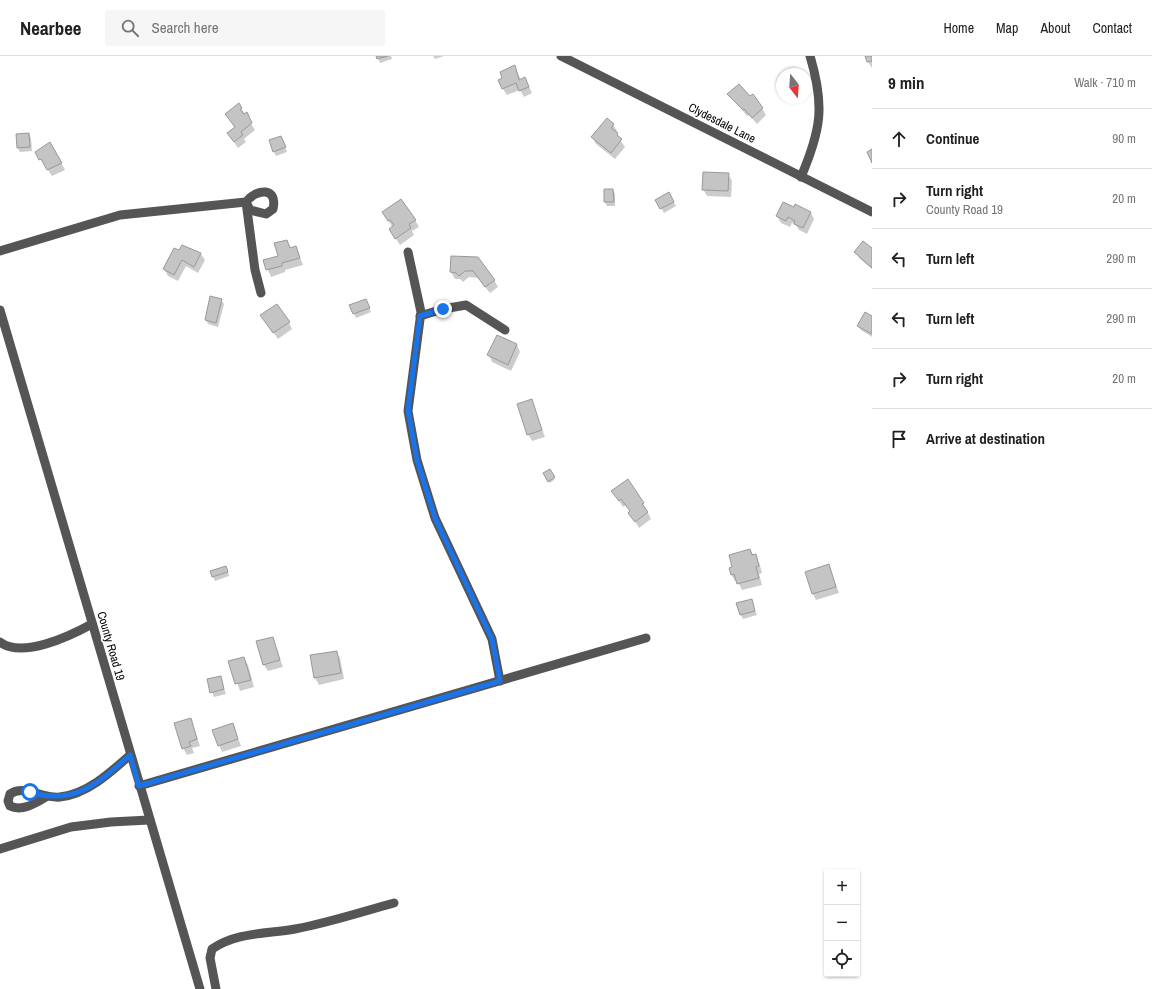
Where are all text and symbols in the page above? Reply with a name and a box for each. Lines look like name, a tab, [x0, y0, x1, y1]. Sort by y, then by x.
search box	[105, 10, 385, 46]
text: Nearbee	[20, 15, 81, 41]
icon: search	[119, 17, 141, 39]
text: Search here	[151, 17, 219, 38]
text: Home	[943, 19, 974, 37]
text: Map	[996, 19, 1018, 37]
text: About	[1040, 19, 1070, 37]
text: Contact	[1092, 19, 1132, 37]
north arrow	[776, 68, 812, 104]
text: 9 min	[888, 71, 924, 94]
text: Walk · 710 m	[1074, 74, 1136, 91]
street label: Clydesdale Lane	[686, 99, 758, 147]
icon: ahead	[888, 128, 910, 150]
text: Continue	[926, 128, 979, 149]
text: 90 m	[1112, 130, 1136, 147]
text: Turn right	[926, 180, 983, 201]
icon: right	[888, 188, 910, 210]
text: 20 m	[1112, 190, 1136, 207]
text: County Road 19	[926, 201, 1003, 218]
icon: left	[888, 248, 910, 270]
text: Turn left	[926, 248, 974, 269]
text: 290 m	[1106, 250, 1136, 267]
route end	[434, 300, 452, 318]
icon: left	[888, 308, 910, 330]
text: Turn left	[926, 308, 974, 329]
text: 290 m	[1106, 310, 1136, 327]
icon: right	[888, 368, 910, 390]
text: Turn right	[926, 368, 983, 389]
text: 20 m	[1112, 370, 1136, 387]
icon: arrive	[888, 428, 910, 450]
text: Arrive at destination	[926, 428, 1045, 449]
street label: County Road 19	[94, 610, 128, 682]
route start	[21, 783, 39, 801]
map controls	[824, 869, 860, 977]
button: +	[824, 869, 860, 905]
button: −	[824, 905, 860, 941]
button: locate	[824, 941, 860, 977]

